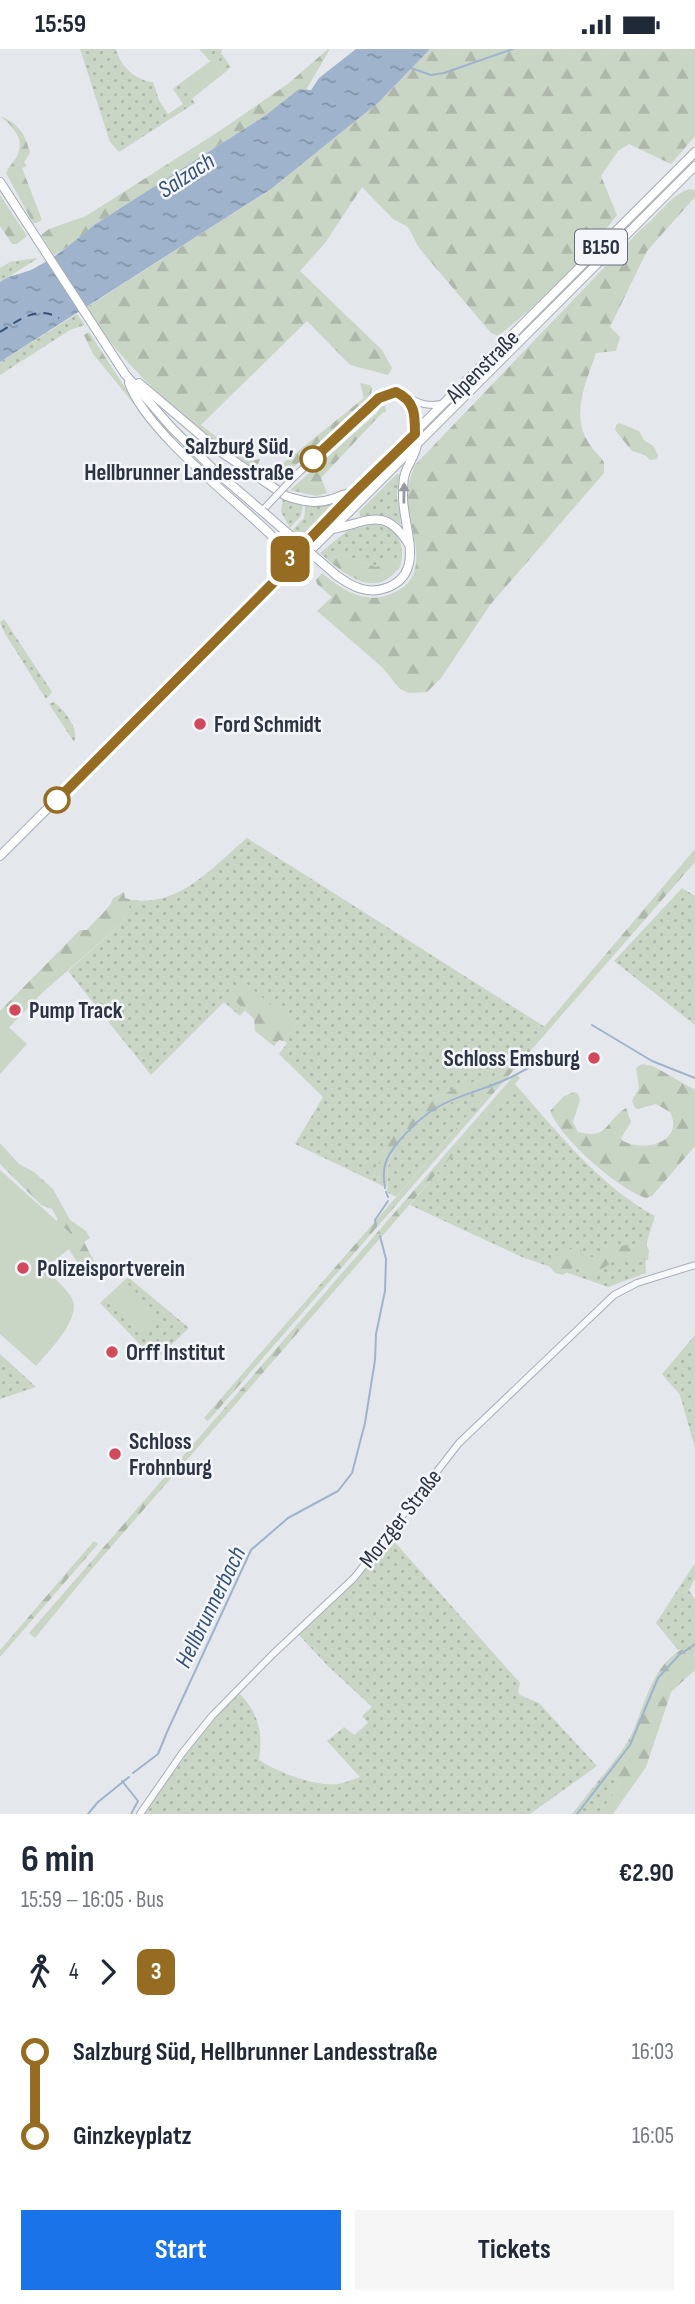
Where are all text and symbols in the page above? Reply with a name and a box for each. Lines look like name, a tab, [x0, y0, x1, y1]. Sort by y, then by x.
text: 15:59	[35, 9, 86, 40]
water label: Salzach	[153, 147, 220, 204]
road number: B150	[575, 229, 627, 265]
street label: Alpenstraße	[439, 324, 525, 410]
place label: Salzburg Süd, Hellbrunner Landesstraße	[84, 433, 294, 487]
marker: Salzburg Süd, Hellbrunner Landesstraße	[300, 446, 326, 472]
one-way arrow	[398, 482, 410, 504]
line badge: 3	[267, 536, 313, 582]
text: 3	[285, 544, 295, 573]
place label: Ford Schmidt	[214, 711, 322, 739]
marker: Ford Schmidt	[192, 716, 208, 732]
unlabelled marker	[44, 787, 70, 813]
place label: Pump Track	[29, 997, 123, 1025]
marker: Pump Track	[7, 1002, 23, 1018]
place label: Schloss Emsburg	[444, 1045, 580, 1073]
marker: Schloss Emsburg	[586, 1050, 602, 1066]
place label: Polizeisportverein	[37, 1255, 185, 1283]
marker: Polizeisportverein	[15, 1260, 31, 1276]
place label: Orff Institut	[126, 1339, 226, 1367]
marker: Orff Institut	[104, 1344, 120, 1360]
place label: Schloss Frohnburg	[129, 1428, 212, 1482]
marker: Schloss Frohnburg	[107, 1446, 123, 1462]
street label: Morzger Straße	[354, 1464, 448, 1574]
water label: Hellbrunnerbach	[169, 1542, 252, 1673]
text: 6 min	[21, 1837, 95, 1882]
text: €2.90	[619, 1858, 674, 1889]
text: 15:59 – 16:05 · Bus	[21, 1886, 164, 1914]
icon: walk	[21, 1953, 59, 1991]
icon: forward	[89, 1953, 127, 1991]
text: 3	[151, 1957, 161, 1986]
text: 4	[69, 1958, 79, 1986]
text: Salzburg Süd, Hellbrunner Landesstraße	[73, 2037, 438, 2068]
text: 16:03	[632, 2038, 674, 2066]
text: Ginzkeyplatz	[73, 2121, 192, 2152]
text: 16:05	[632, 2122, 674, 2150]
button: Start	[21, 2210, 341, 2290]
button: Tickets	[355, 2210, 674, 2290]

